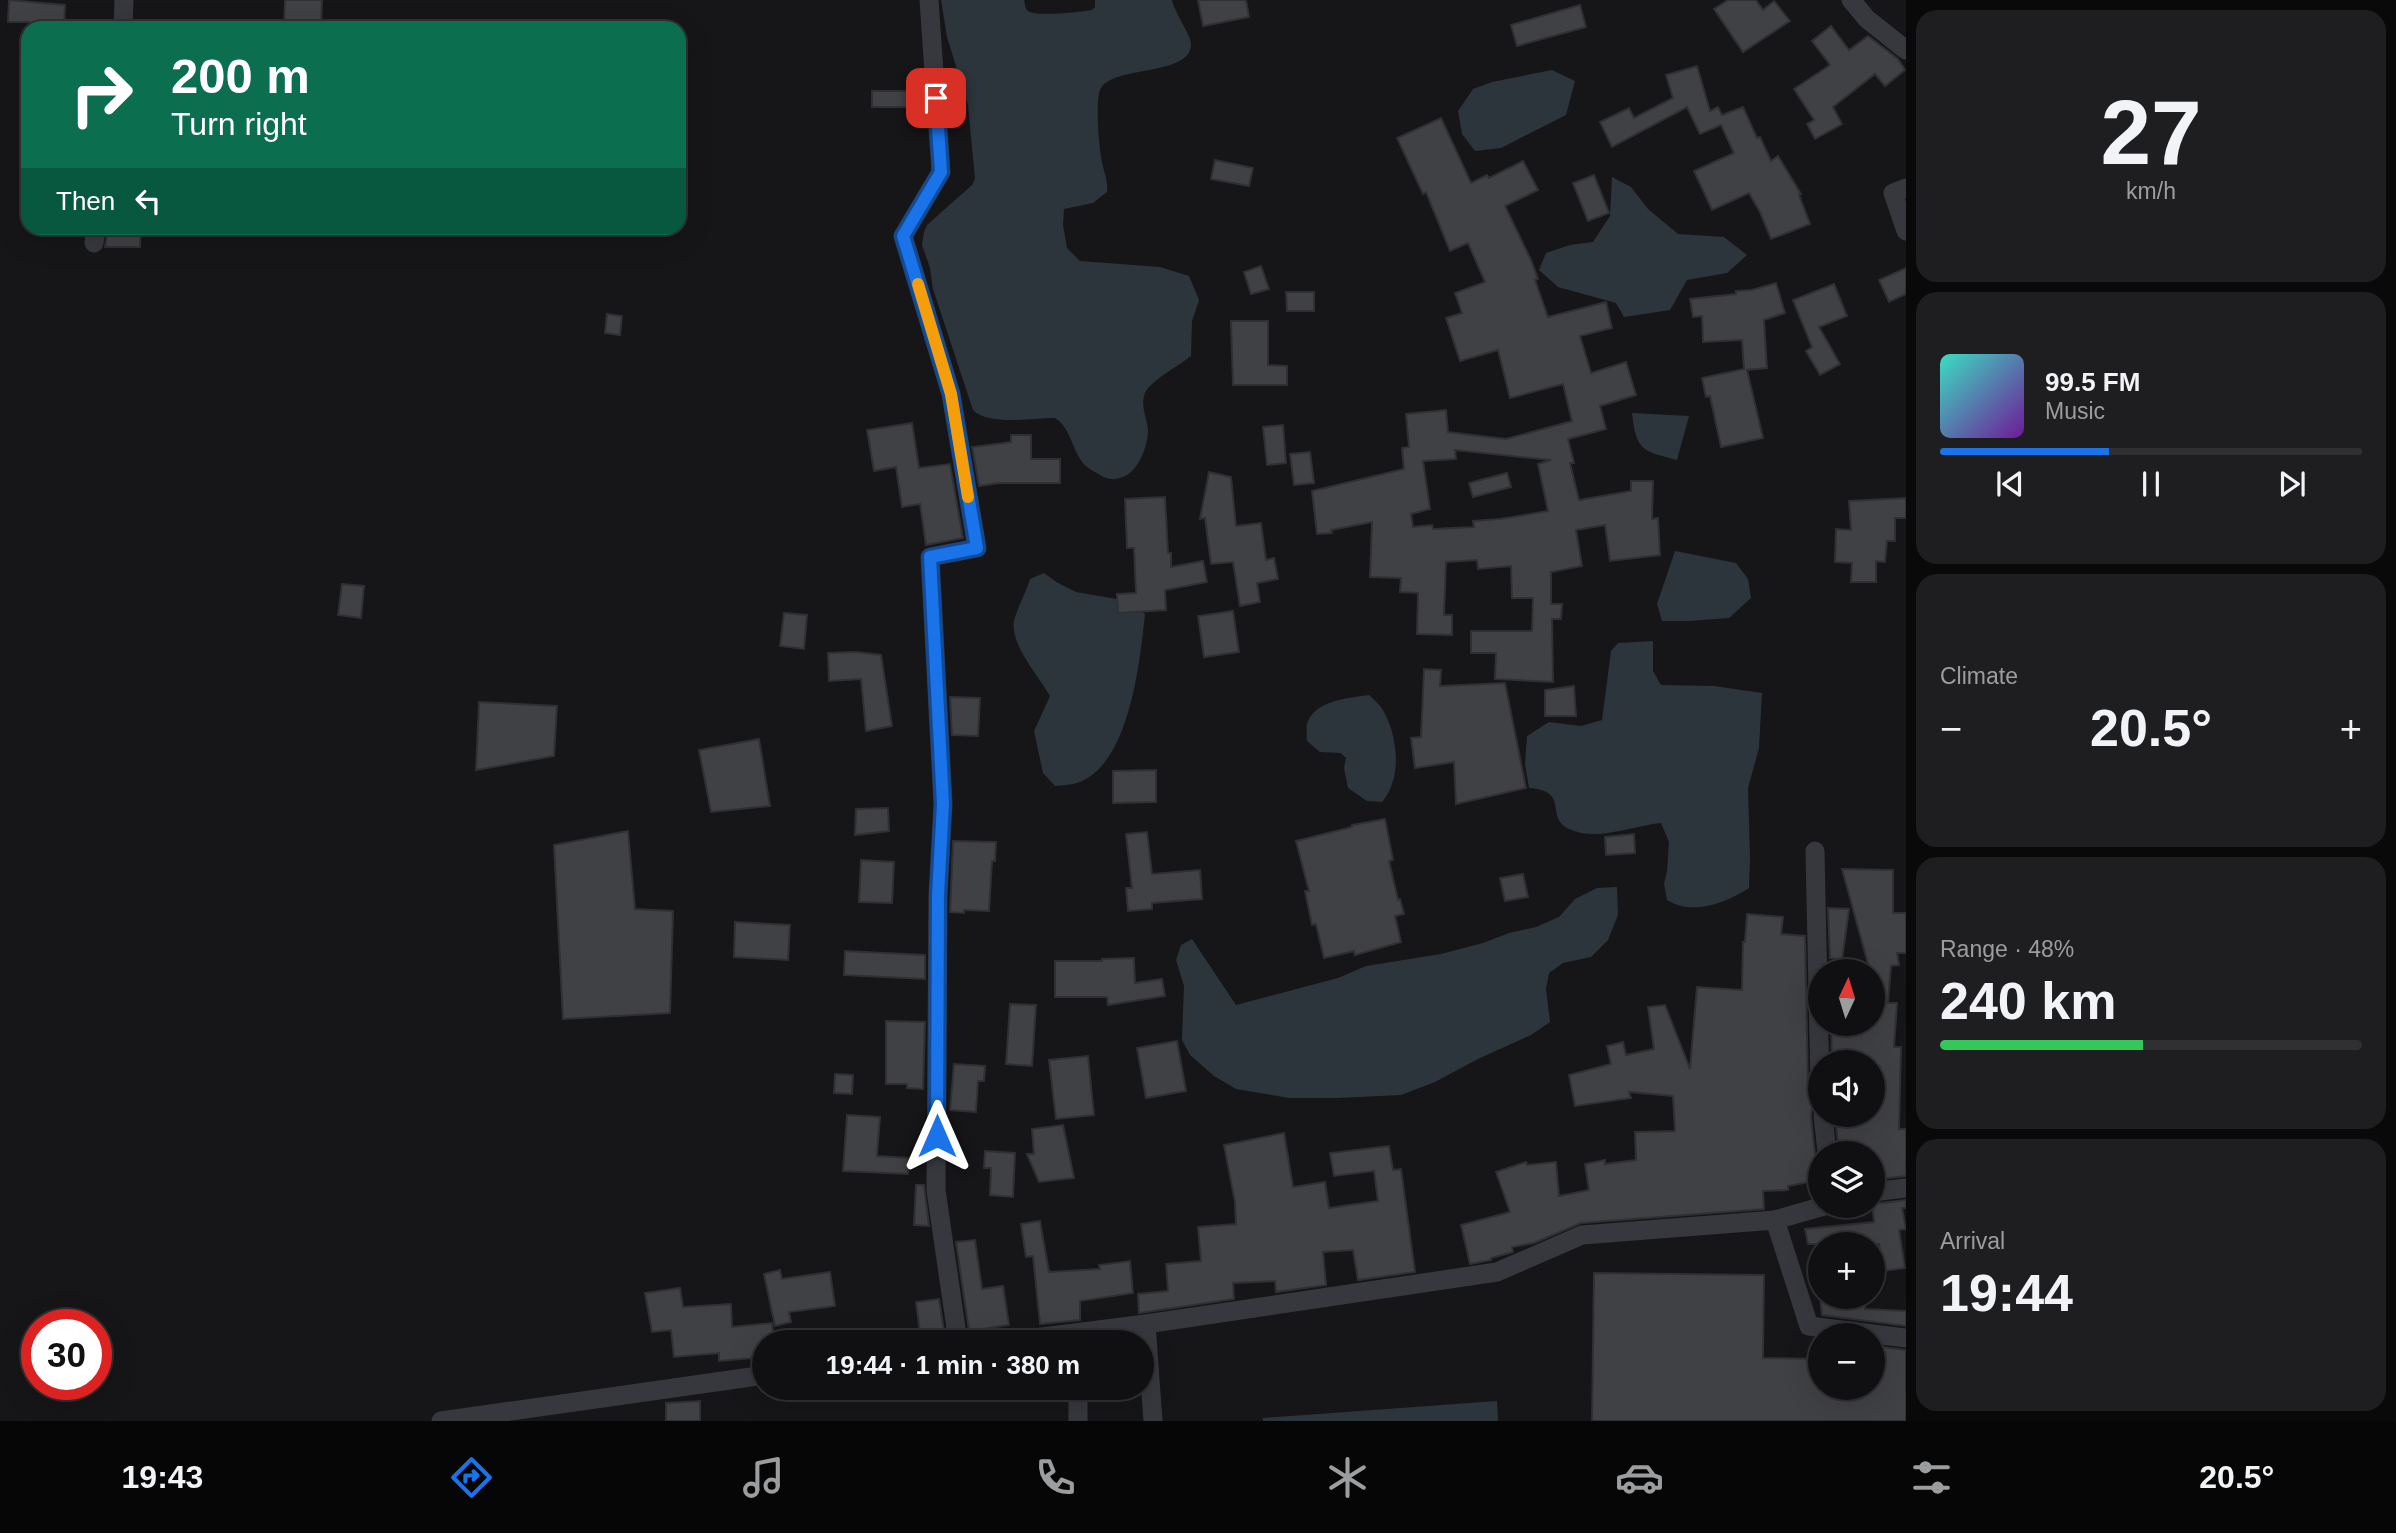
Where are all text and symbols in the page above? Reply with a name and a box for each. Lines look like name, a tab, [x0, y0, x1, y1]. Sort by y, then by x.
icon: right	[56, 49, 147, 140]
text: 200 m	[171, 49, 310, 103]
pin	[906, 68, 966, 128]
icon: arrive	[917, 79, 955, 117]
text: 27	[2100, 82, 2202, 183]
text: Turn right	[171, 106, 307, 142]
text: km/h	[2126, 178, 2176, 204]
icon: left	[129, 182, 167, 220]
text: Then	[56, 186, 115, 216]
text: 99.5 FM	[2045, 367, 2140, 397]
text: Music	[2045, 398, 2105, 424]
icon: previous	[1991, 465, 2029, 503]
icon: pause	[2132, 465, 2170, 503]
icon: next	[2273, 465, 2311, 503]
text: Climate	[1940, 663, 2018, 689]
text: 20.5°	[2090, 699, 2212, 757]
text: −	[1940, 708, 1962, 750]
text: +	[2340, 708, 2362, 750]
text: Range · 48%	[1940, 936, 2074, 962]
north arrow	[1808, 959, 1885, 1036]
map controls	[1808, 959, 1885, 1400]
text: 240 km	[1940, 972, 2116, 1030]
button: sound	[1808, 1050, 1885, 1127]
position arrow	[900, 1099, 974, 1173]
button: layers	[1808, 1141, 1885, 1218]
text: Arrival	[1940, 1228, 2005, 1254]
button: +	[1808, 1232, 1885, 1309]
text: 19:44	[1940, 1264, 2073, 1322]
speed limit sign: 30	[21, 1309, 112, 1400]
button: −	[1808, 1323, 1885, 1400]
text: 19:44 · 1 min · 380 m	[826, 1350, 1080, 1380]
icon: directions	[447, 1453, 496, 1502]
icon: music	[739, 1453, 788, 1502]
icon: phone	[1031, 1453, 1080, 1502]
icon: climate	[1323, 1453, 1372, 1502]
icon: car	[1615, 1453, 1664, 1502]
icon: filters	[1907, 1453, 1956, 1502]
text: 19:43	[122, 1459, 203, 1495]
text: 20.5°	[2199, 1459, 2274, 1495]

